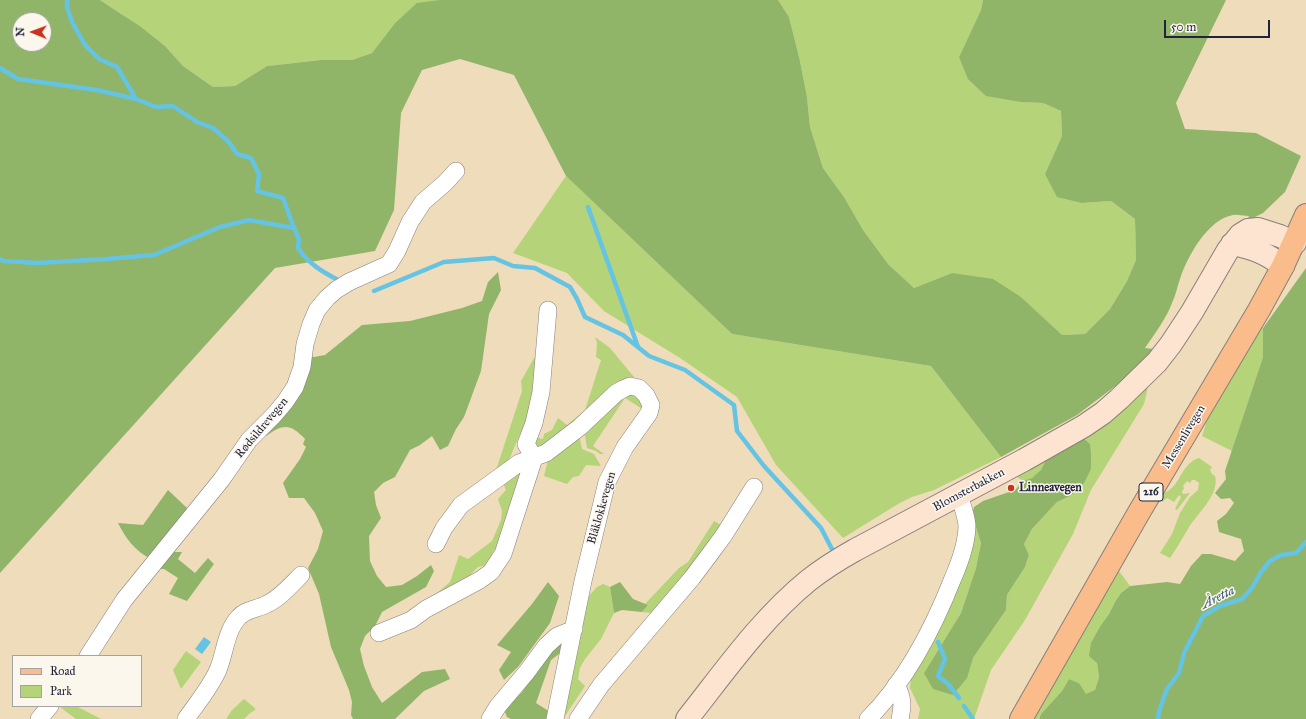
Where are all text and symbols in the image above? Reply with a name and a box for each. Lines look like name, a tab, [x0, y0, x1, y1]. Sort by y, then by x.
north arrow	[12, 12, 52, 52]
scale bar	[1166, 12, 1272, 38]
text: 50 m	[1171, 20, 1196, 34]
text: N	[14, 27, 27, 37]
street label: Rødsildrevegen	[233, 395, 291, 461]
street label: Messenlivegen	[1159, 403, 1209, 471]
street label: Blomsterbakken	[931, 465, 1007, 515]
street label: Blåklokkevegen	[585, 470, 619, 546]
place label: Linneavegen	[1019, 481, 1082, 495]
marker: Linneavegen	[1006, 483, 1016, 493]
road number: 216	[1139, 483, 1163, 501]
water label: Åretta	[1199, 583, 1237, 613]
legend	[12, 655, 142, 707]
text: Road	[50, 664, 76, 678]
text: Park	[50, 684, 72, 698]

